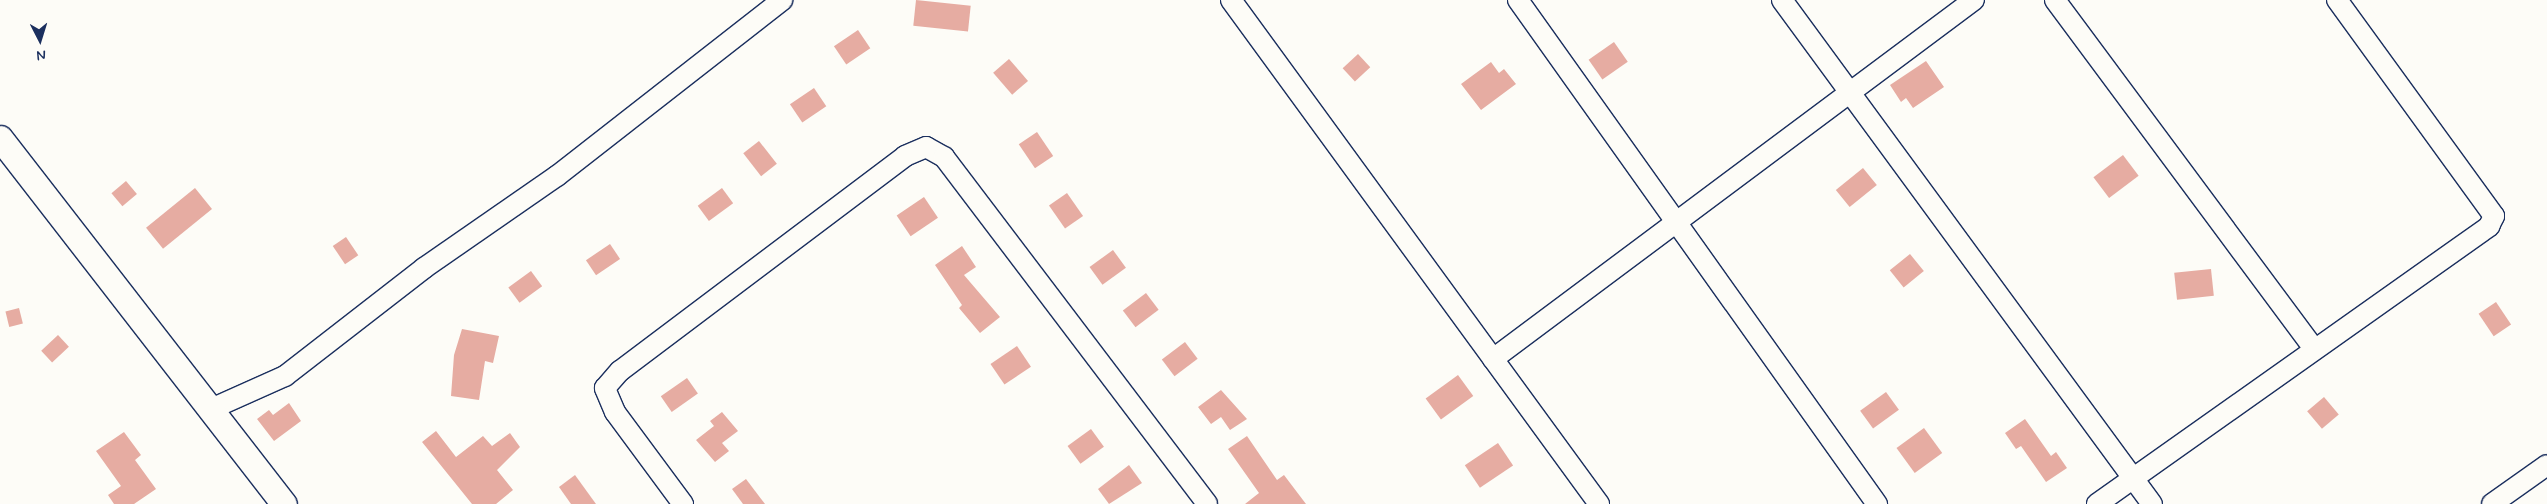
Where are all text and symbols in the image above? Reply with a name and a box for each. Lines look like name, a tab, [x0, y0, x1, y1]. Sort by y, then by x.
north arrow	[15, 15, 65, 65]
text: N	[36, 46, 47, 64]

